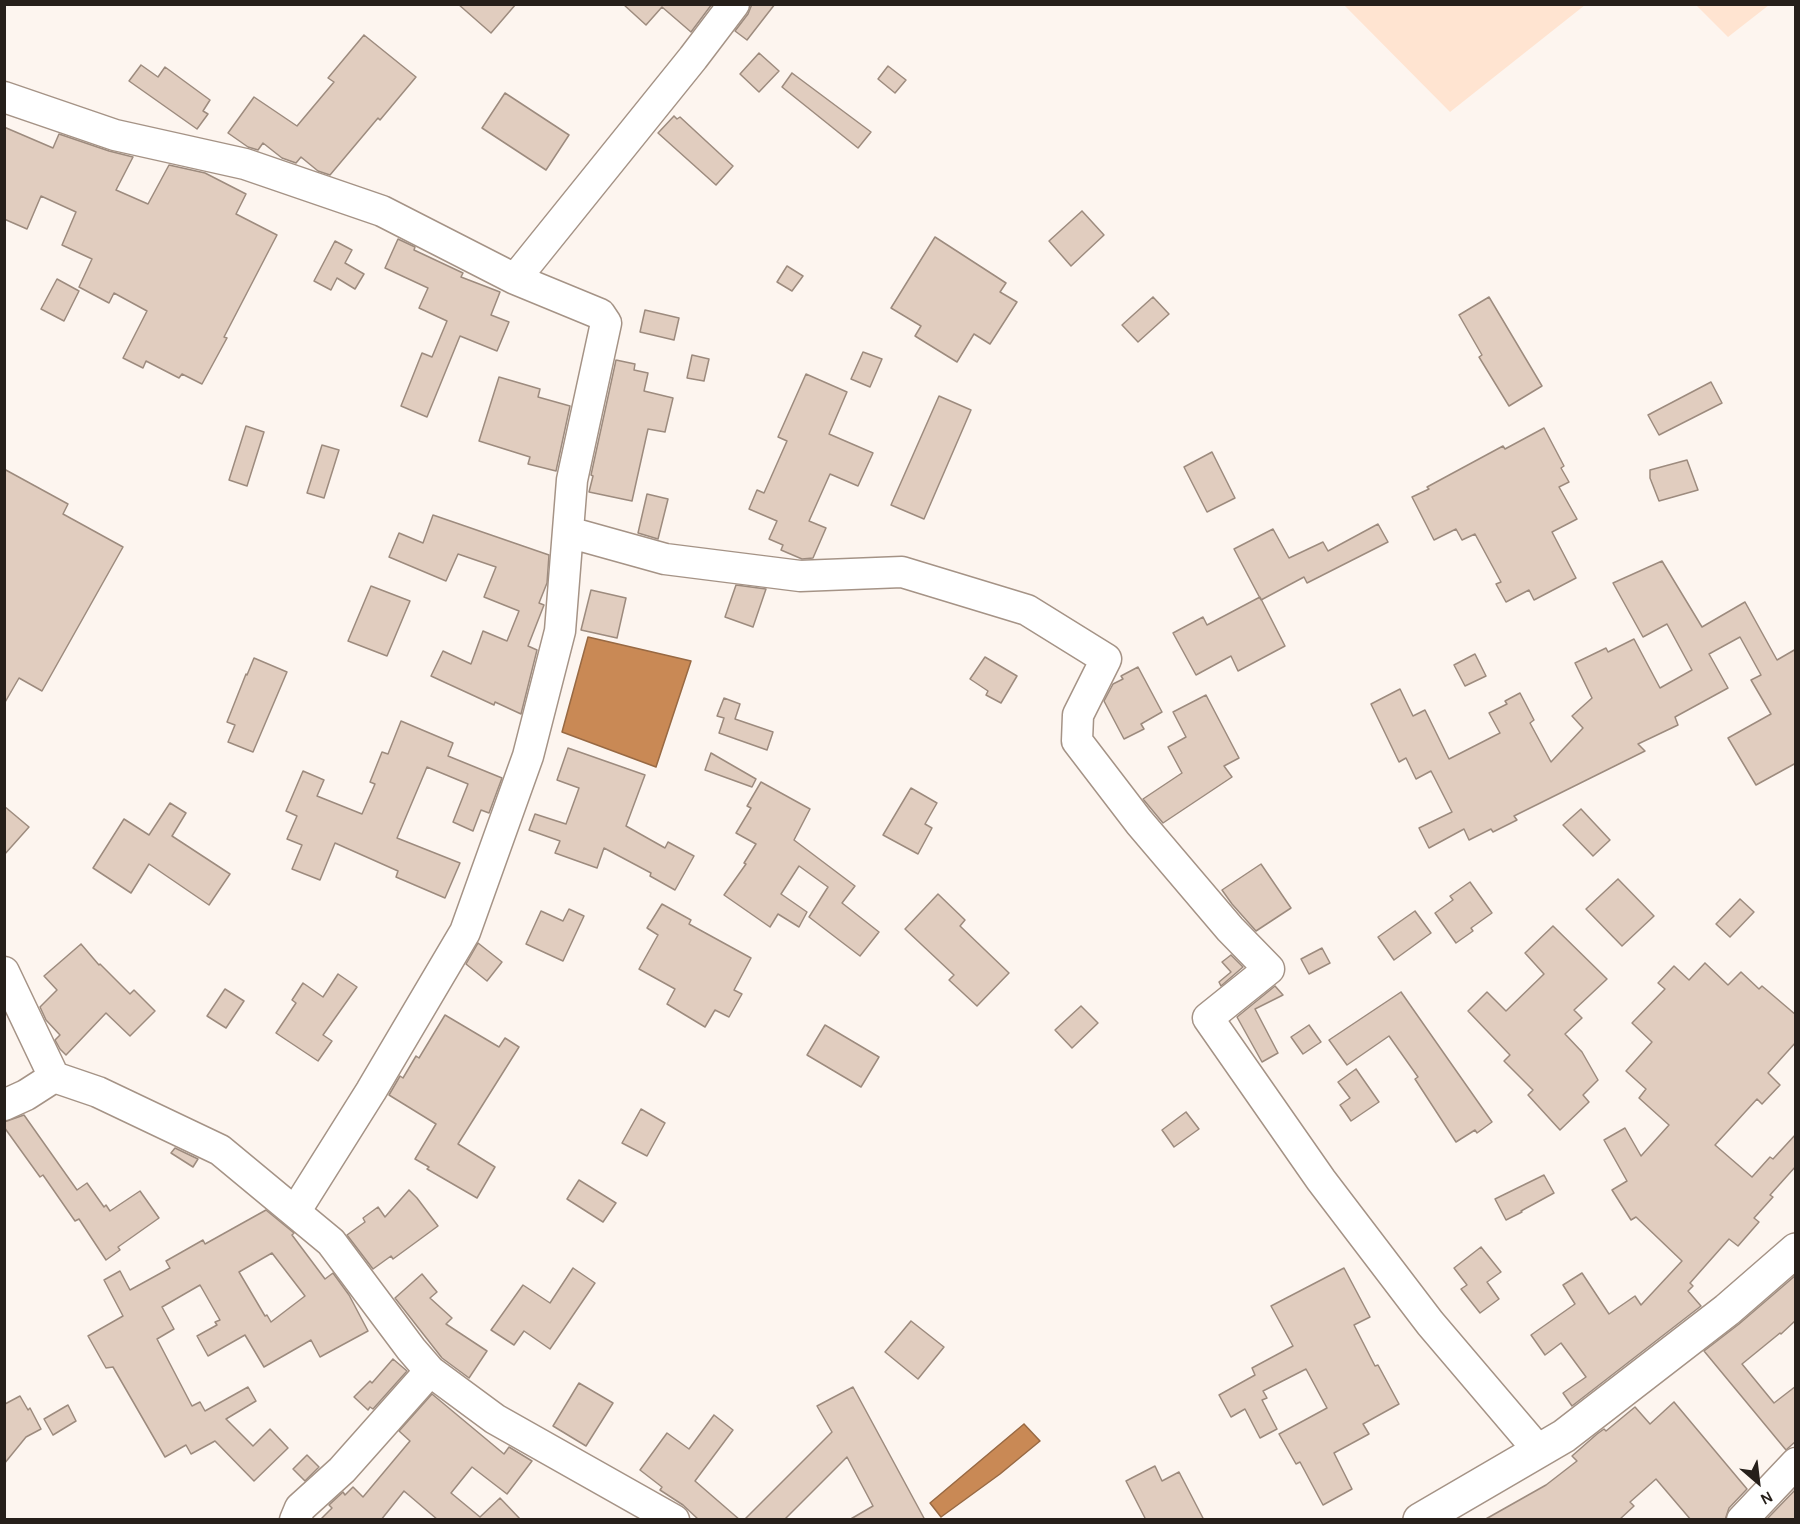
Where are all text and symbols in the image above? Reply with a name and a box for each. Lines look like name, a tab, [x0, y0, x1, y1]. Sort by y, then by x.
north arrow	[1728, 1452, 1788, 1512]
text: N	[1757, 1487, 1776, 1509]

